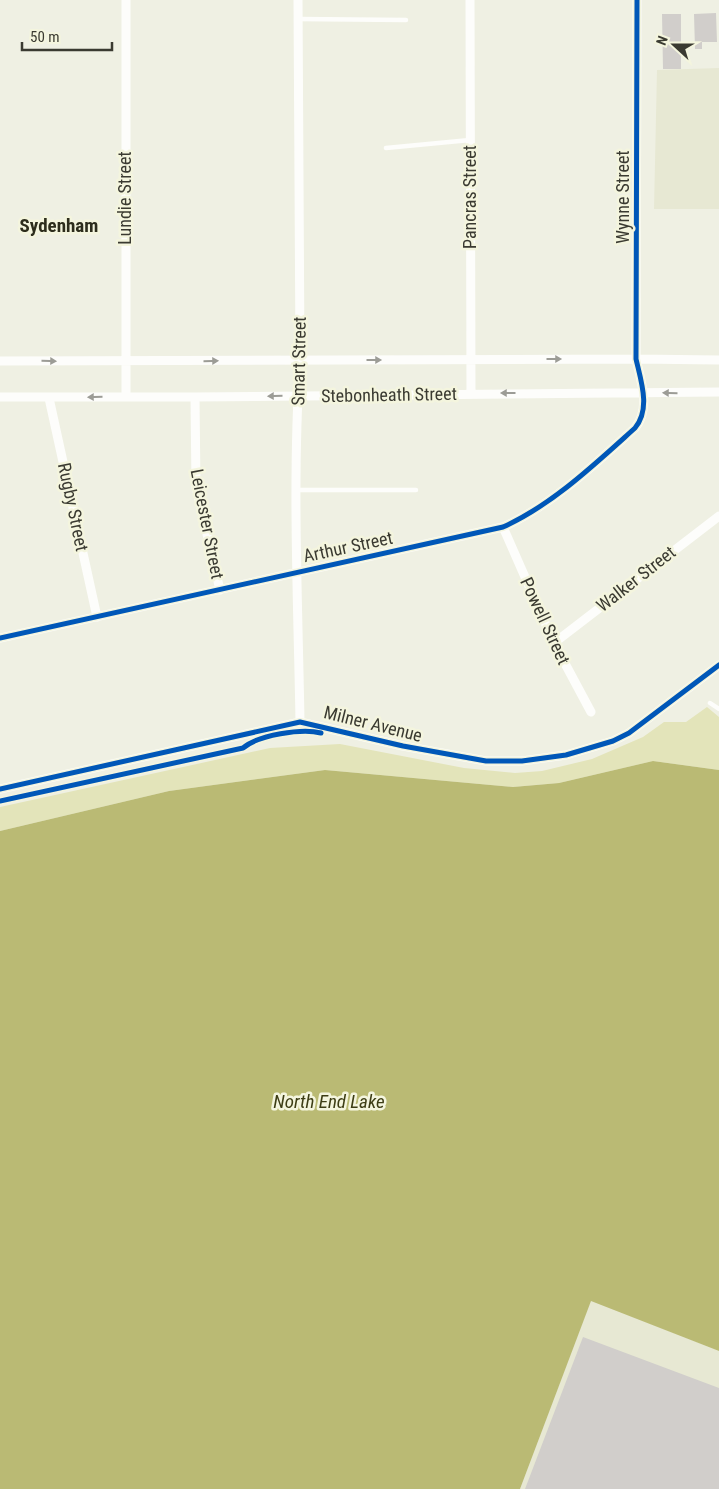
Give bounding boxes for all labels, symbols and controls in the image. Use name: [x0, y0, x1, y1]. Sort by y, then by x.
scale bar: [22, 20, 112, 52]
north arrow: [649, 20, 699, 70]
text: 50 m: [30, 28, 60, 46]
text: N: [653, 33, 671, 47]
street label: Pancras Street: [459, 145, 480, 249]
street label: Wynne Street: [612, 150, 633, 244]
street label: Lundie Street: [114, 151, 135, 245]
district label: Sydenham: [20, 214, 98, 237]
street label: Smart Street: [287, 316, 310, 406]
one-way arrow: [546, 355, 562, 363]
one-way arrow: [366, 356, 382, 364]
one-way arrow: [41, 357, 57, 365]
one-way arrow: [203, 357, 219, 365]
street label: Stebonheath Street: [321, 383, 457, 406]
one-way arrow: [500, 389, 516, 397]
one-way arrow: [662, 389, 678, 397]
one-way arrow: [267, 392, 283, 400]
one-way arrow: [87, 393, 103, 401]
street label: Rugby Street: [54, 461, 93, 553]
street label: Leicester Street: [187, 467, 228, 581]
street label: Arthur Street: [301, 527, 395, 566]
street label: Walker Street: [592, 541, 679, 616]
street label: Powell Street: [516, 574, 575, 668]
street label: Milner Avenue: [322, 701, 424, 746]
water label: North End Lake: [273, 1090, 385, 1113]

